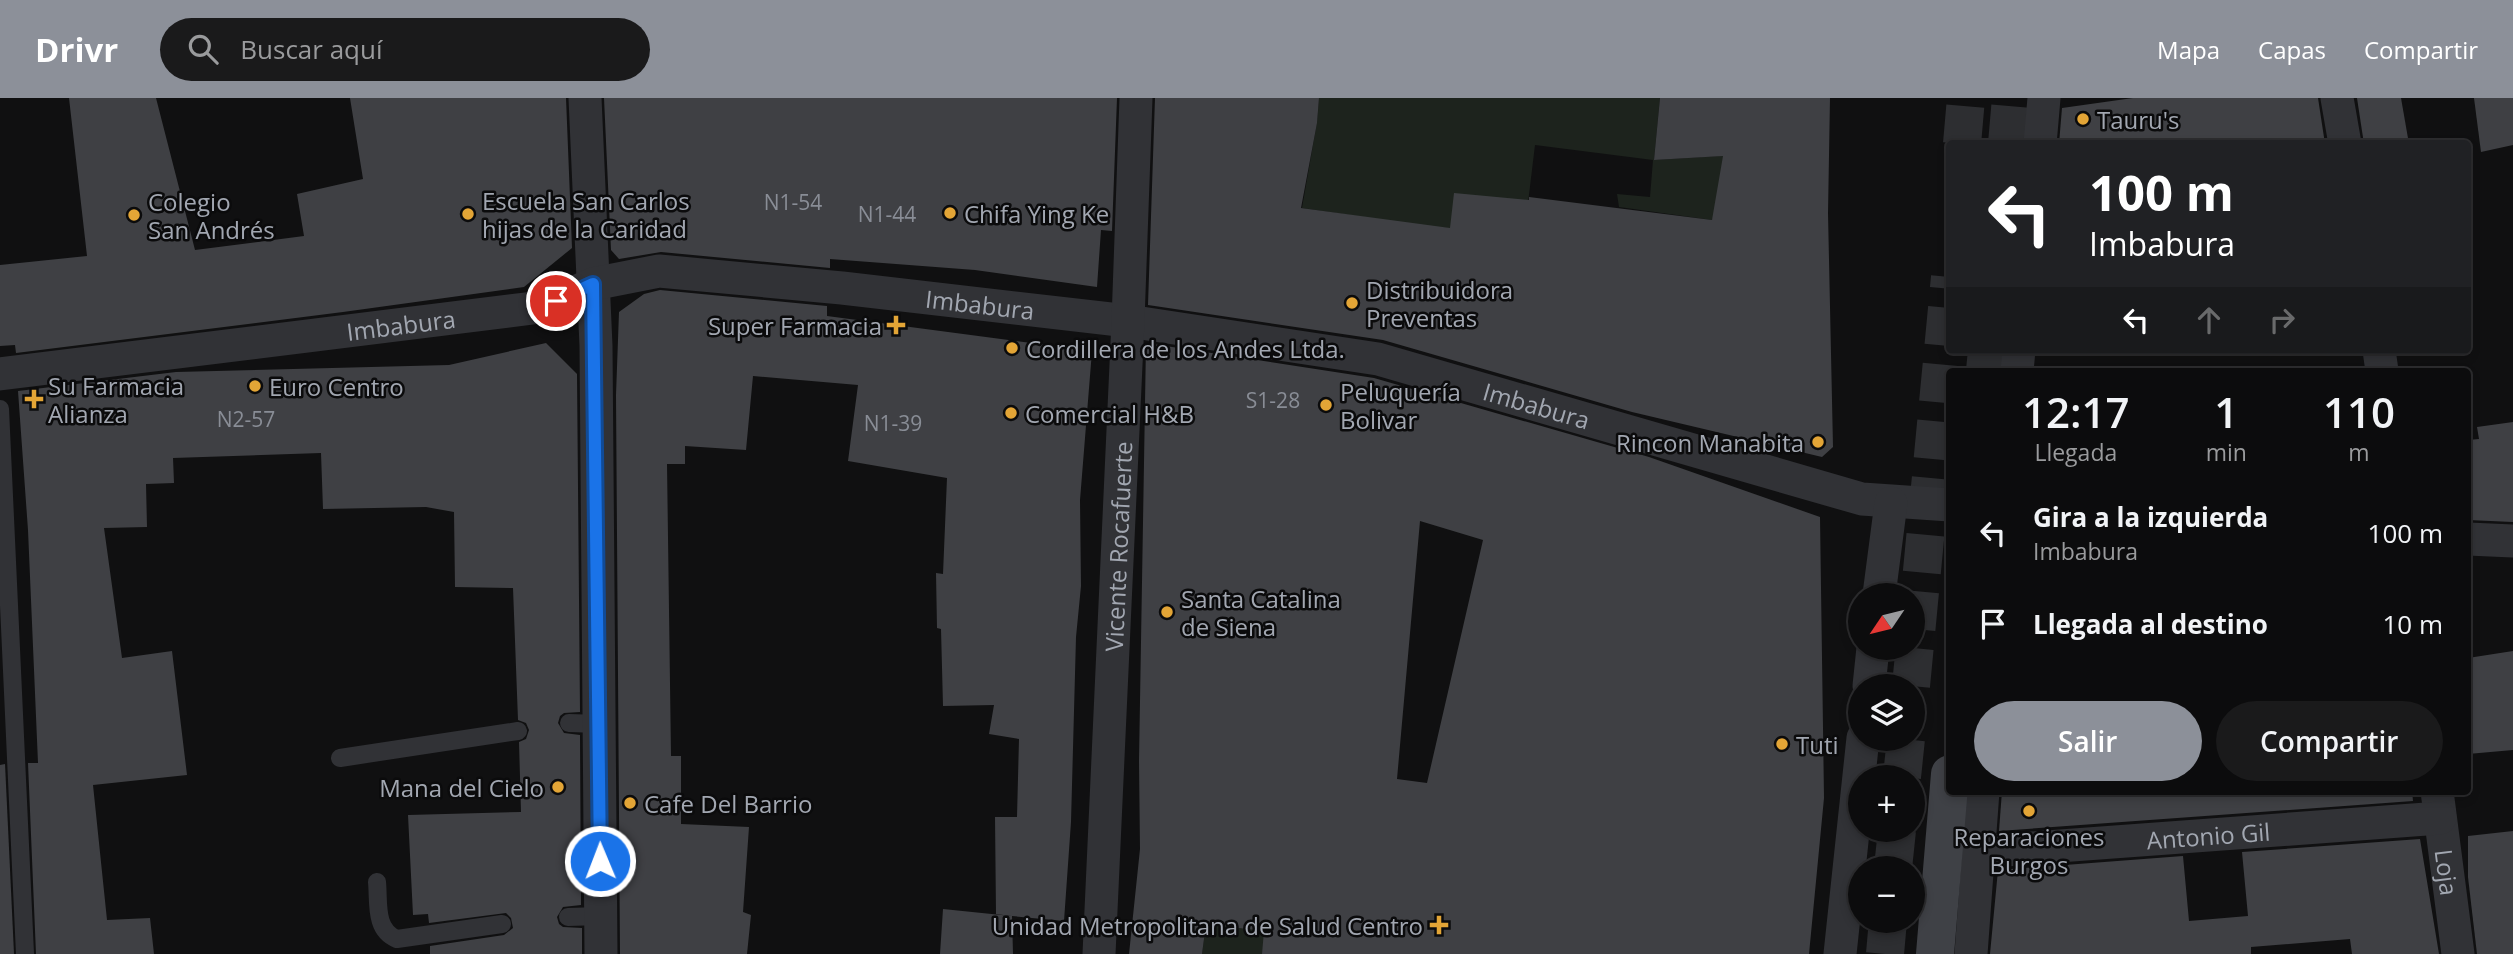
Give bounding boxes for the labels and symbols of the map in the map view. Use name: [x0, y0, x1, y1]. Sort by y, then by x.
place label: Tauru's: [2097, 103, 2180, 136]
marker: Tauru's: [2075, 111, 2091, 127]
place label: Escuela San Carlos hijas de la Caridad: [482, 184, 690, 245]
place label: Colegio San Andrés: [148, 185, 275, 246]
house number: N1-54: [764, 188, 822, 216]
place label: Chifa Ying Ke: [964, 197, 1109, 230]
house number: N1-44: [858, 200, 916, 228]
marker: Chifa Ying Ke: [942, 205, 958, 221]
marker: Escuela San Carlos hijas de la Caridad: [460, 206, 476, 222]
marker: Colegio San Andrés: [126, 207, 142, 223]
pin: [526, 271, 586, 331]
place label: Distribuidora Preventas: [1366, 273, 1513, 334]
street label: Imbabura: [924, 281, 1036, 327]
marker: Distribuidora Preventas: [1344, 295, 1360, 311]
street label: Imbabura: [345, 301, 457, 347]
place label: Super Farmacia: [708, 309, 882, 342]
marker: Super Farmacia: [888, 317, 904, 333]
place label: Cordillera de los Andes Ltda.: [1026, 332, 1345, 365]
marker: Cordillera de los Andes Ltda.: [1004, 340, 1020, 356]
place label: Su Farmacia Alianza: [48, 369, 184, 430]
place label: Euro Centro: [269, 370, 404, 403]
street label: Imbabura: [1479, 374, 1594, 436]
place label: Peluquería Bolivar: [1340, 375, 1461, 436]
marker: Euro Centro: [247, 378, 263, 394]
house number: S1-28: [1246, 386, 1300, 414]
marker: Su Farmacia Alianza: [26, 391, 42, 407]
place label: Comercial H&B: [1025, 397, 1194, 430]
marker: Peluquería Bolivar: [1318, 397, 1334, 413]
house number: N2-57: [217, 405, 275, 433]
marker: Comercial H&B: [1003, 405, 1019, 421]
house number: N1-39: [864, 409, 922, 437]
place label: Rincon Manabita: [1616, 426, 1804, 459]
marker: Rincon Manabita: [1810, 434, 1826, 450]
street label: Vicente Rocafuerte: [1096, 440, 1139, 652]
place label: Santa Catalina de Siena: [1181, 582, 1341, 643]
north arrow: [1848, 583, 1925, 660]
marker: Santa Catalina de Siena: [1159, 604, 1175, 620]
place label: Tuti: [1796, 728, 1839, 761]
marker: Tuti: [1774, 736, 1790, 752]
place label: Mana del Cielo: [379, 771, 544, 804]
marker: Mana del Cielo: [550, 779, 566, 795]
place label: Cafe Del Barrio: [644, 787, 812, 820]
marker: Cafe Del Barrio: [622, 795, 638, 811]
marker: Reparaciones Burgos: [2021, 803, 2037, 819]
street label: Antonio Gil: [2145, 814, 2271, 856]
place label: Reparaciones Burgos: [1953, 820, 2105, 881]
position arrow: [563, 824, 637, 898]
street label: Loja: [2428, 847, 2467, 897]
place label: Unidad Metropolitana de Salud Centro: [992, 909, 1423, 942]
marker: Unidad Metropolitana de Salud Centro: [1429, 915, 1449, 935]

